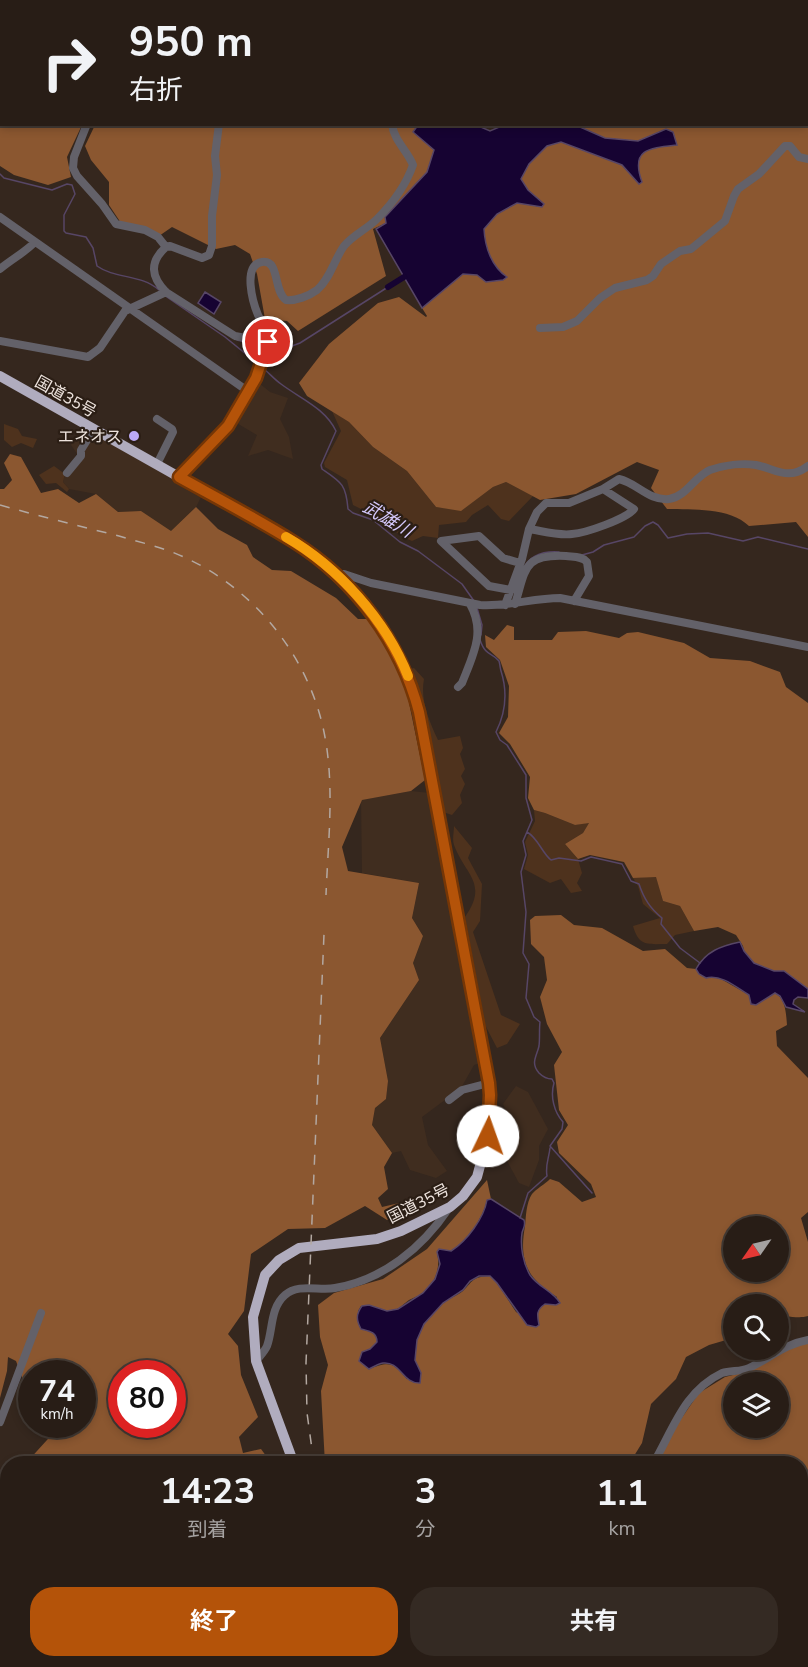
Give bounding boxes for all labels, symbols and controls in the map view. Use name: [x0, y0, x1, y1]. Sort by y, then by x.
text: 950 m: [129, 14, 253, 71]
icon: right: [30, 24, 108, 102]
text: 右折: [129, 72, 183, 109]
pin: [242, 316, 293, 367]
icon: arrive: [251, 325, 284, 358]
street label: 国道35号: [31, 371, 100, 423]
place label: エネオス: [58, 426, 122, 448]
marker: エネオス: [127, 429, 141, 443]
water label: 武雄川: [359, 495, 419, 544]
position arrow: [456, 1104, 520, 1168]
street label: 国道35号: [384, 1179, 453, 1229]
north arrow: [723, 1216, 789, 1282]
map controls: [723, 1216, 789, 1438]
button: search: [723, 1294, 789, 1360]
speed limit sign: 80: [108, 1360, 186, 1438]
text: 74: [39, 1371, 75, 1412]
button: layers: [723, 1372, 789, 1438]
text: km/h: [40, 1404, 74, 1424]
text: 14:23: [160, 1467, 255, 1516]
text: 3: [415, 1467, 436, 1516]
text: 1.1: [596, 1469, 648, 1518]
text: km: [609, 1515, 636, 1542]
text: 到着: [187, 1516, 227, 1543]
text: 分: [416, 1516, 436, 1543]
button: 終了: [30, 1587, 398, 1656]
button: 共有: [410, 1587, 778, 1656]

